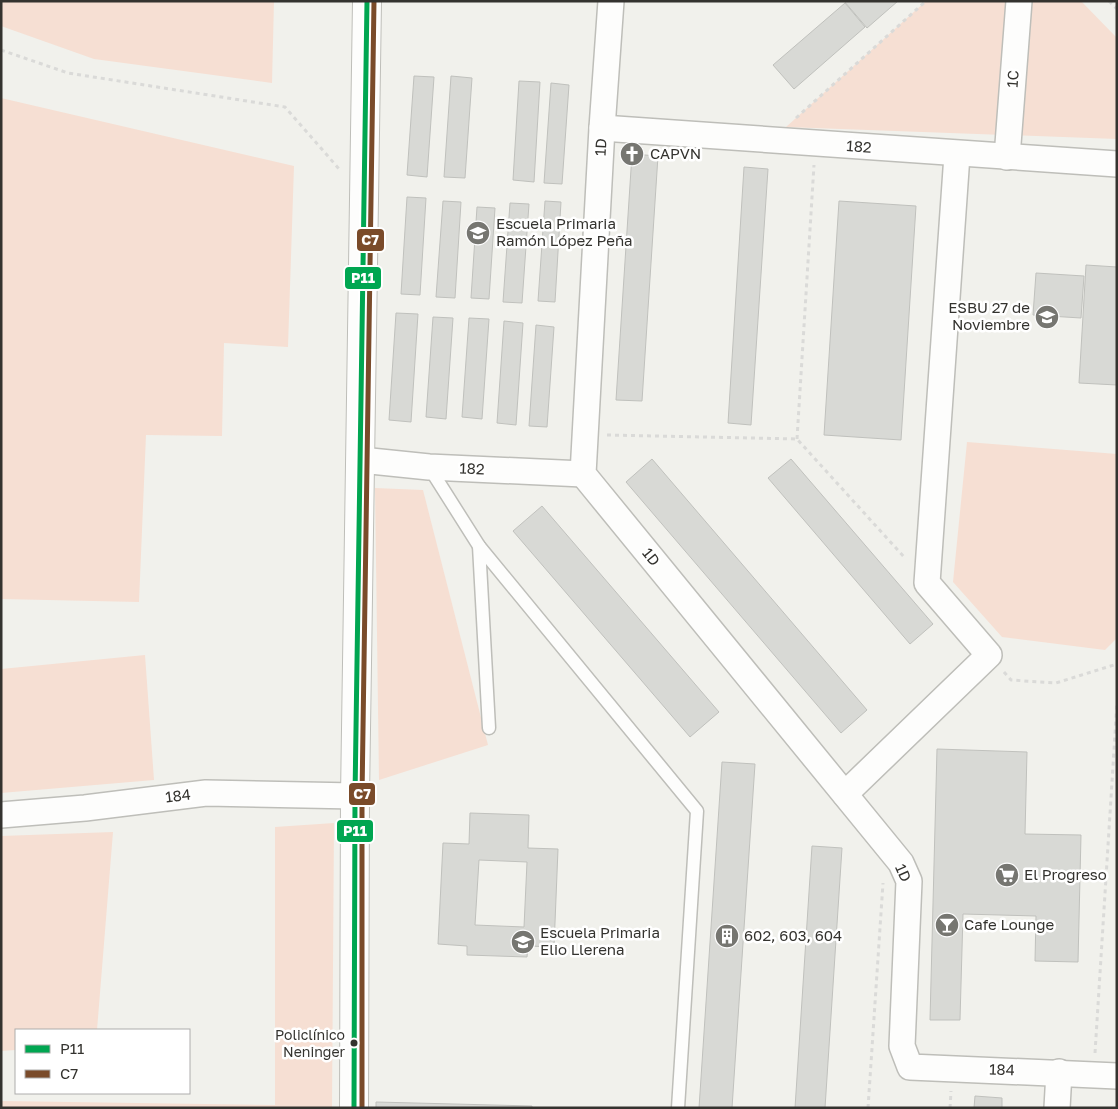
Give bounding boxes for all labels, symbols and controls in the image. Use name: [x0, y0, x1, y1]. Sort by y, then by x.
street label: 1C: [1002, 70, 1022, 88]
street label: 182: [846, 136, 872, 156]
street label: 1D: [591, 138, 609, 156]
church icon: CAPVN: [619, 141, 645, 167]
place label: CAPVN: [650, 144, 701, 162]
place label: Escuela Primaria Ramón López Peña: [496, 214, 633, 249]
school or university icon: Escuela Primaria Ramón López Peña: [465, 220, 491, 246]
line badge: C7: [356, 228, 385, 252]
text: C7: [361, 231, 379, 248]
line badge: P11: [344, 266, 382, 290]
text: P11: [351, 269, 375, 286]
place label: ESBU 27 de Noviembre: [948, 298, 1030, 333]
school or university icon: ESBU 27 de Noviembre: [1034, 304, 1060, 330]
street label: 182: [459, 459, 485, 477]
street label: 1D: [639, 544, 664, 569]
line badge: C7: [348, 782, 376, 806]
street label: 184: [164, 785, 192, 805]
text: C7: [353, 785, 371, 802]
line badge: P11: [336, 819, 374, 843]
text: P11: [343, 822, 367, 839]
street label: 1D: [892, 861, 916, 884]
supermarket icon: El Progreso: [994, 862, 1020, 888]
place label: El Progreso: [1024, 865, 1107, 883]
bar icon: Cafe Lounge: [934, 912, 960, 938]
place label: Cafe Lounge: [964, 915, 1054, 933]
place label: Escuela Primaria Elio Llerena: [540, 923, 660, 958]
building icon: 602, 603, 604: [714, 923, 740, 949]
place label: 602, 603, 604: [744, 926, 842, 944]
school or university icon: Escuela Primaria Elio Llerena: [510, 929, 536, 955]
place label: Policlínico Neninger: [275, 1026, 346, 1060]
legend: [15, 1029, 190, 1094]
marker: Policlínico Neninger: [349, 1038, 359, 1048]
text: P11: [60, 1039, 84, 1057]
street label: 184: [989, 1060, 1015, 1078]
text: C7: [60, 1064, 78, 1082]

